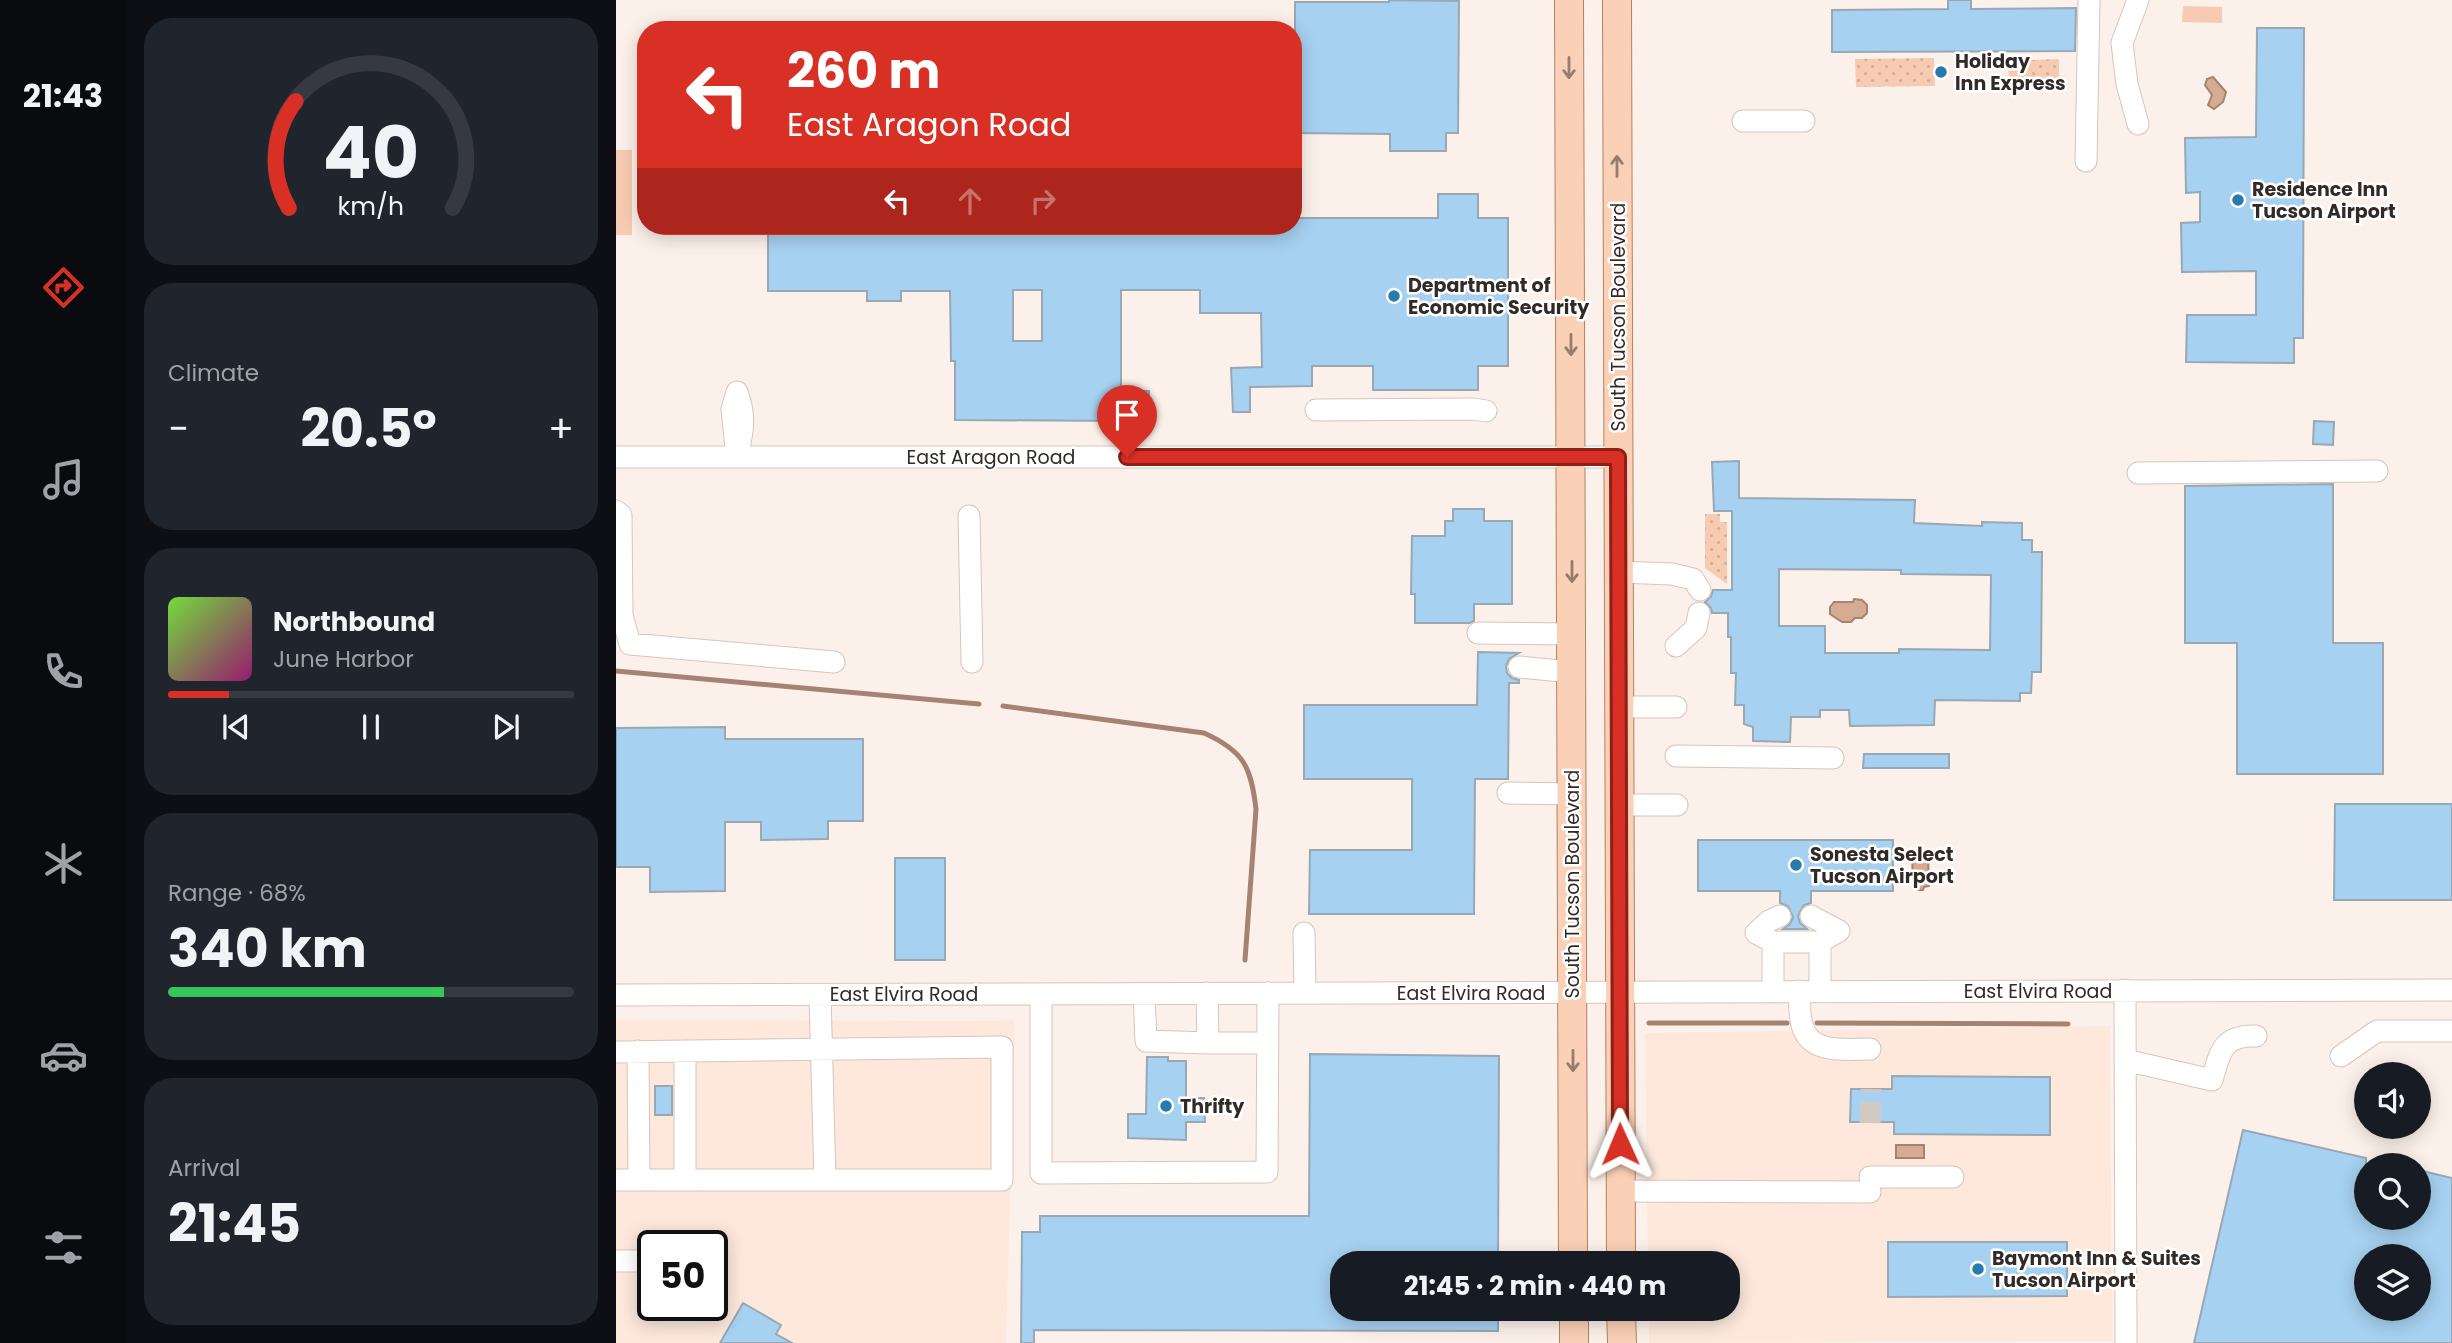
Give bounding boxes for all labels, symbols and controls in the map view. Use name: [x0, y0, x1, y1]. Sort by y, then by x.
text: 260 m: [787, 37, 940, 105]
place label: Holiday Inn Express: [1955, 48, 2066, 97]
icon: left: [672, 49, 763, 140]
one-way arrow: [1563, 56, 1576, 79]
marker: Holiday Inn Express: [1933, 64, 1949, 80]
text: 21:43: [23, 73, 103, 118]
text: 40: [323, 102, 419, 203]
text: East Aragon Road: [787, 102, 1071, 147]
one-way arrow: [1610, 155, 1624, 178]
place label: Residence Inn Tucson Airport: [2252, 176, 2396, 225]
icon: left: [878, 182, 916, 220]
icon: ahead: [951, 182, 989, 220]
icon: right: [1024, 182, 1062, 220]
text: km/h: [338, 188, 404, 223]
marker: Residence Inn Tucson Airport: [2230, 192, 2246, 208]
street label: South Tucson Boulevard: [1605, 203, 1632, 431]
icon: directions: [39, 263, 88, 312]
place label: Department of Economic Security: [1408, 272, 1590, 321]
marker: Department of Economic Security: [1386, 288, 1402, 304]
one-way arrow: [1564, 333, 1578, 356]
text: Climate: [168, 357, 259, 389]
pin: [1097, 385, 1157, 457]
text: 20.5°: [300, 392, 437, 465]
icon: arrive: [1108, 396, 1146, 434]
text: −: [168, 402, 189, 455]
text: +: [548, 402, 574, 455]
street label: East Aragon Road: [907, 444, 1075, 471]
icon: music: [39, 455, 88, 504]
one-way arrow: [1565, 560, 1579, 583]
text: Northbound: [273, 604, 435, 640]
text: June Harbor: [273, 643, 414, 675]
icon: phone: [39, 647, 88, 696]
icon: previous: [217, 708, 255, 746]
icon: pause: [352, 708, 390, 746]
icon: next: [487, 708, 525, 746]
street label: South Tucson Boulevard: [1559, 770, 1586, 998]
icon: climate: [39, 839, 88, 888]
place label: Sonesta Select Tucson Airport: [1810, 841, 1954, 890]
marker: Sonesta Select Tucson Airport: [1788, 857, 1804, 873]
text: Range · 68%: [168, 877, 306, 909]
text: 340 km: [168, 912, 367, 985]
street label: East Elvira Road: [1964, 978, 2112, 1005]
street label: East Elvira Road: [1397, 980, 1545, 1007]
street label: East Elvira Road: [830, 981, 978, 1008]
icon: car: [39, 1031, 88, 1080]
one-way arrow: [1566, 1049, 1580, 1072]
map controls: [2354, 1062, 2431, 1321]
button: sound: [2354, 1062, 2431, 1139]
place label: Thrifty: [1180, 1093, 1245, 1120]
marker: Thrifty: [1158, 1098, 1174, 1114]
position arrow: [1583, 1107, 1657, 1181]
text: Arrival: [168, 1152, 240, 1184]
button: search: [2354, 1153, 2431, 1230]
text: 21:45: [168, 1187, 301, 1260]
icon: filters: [39, 1223, 88, 1272]
speed limit sign: 50: [637, 1230, 728, 1321]
button: layers: [2354, 1244, 2431, 1321]
place label: Baymont Inn & Suites Tucson Airport: [1992, 1245, 2201, 1294]
marker: Baymont Inn & Suites Tucson Airport: [1970, 1261, 1986, 1277]
text: 21:45 · 2 min · 440 m: [1404, 1268, 1666, 1304]

